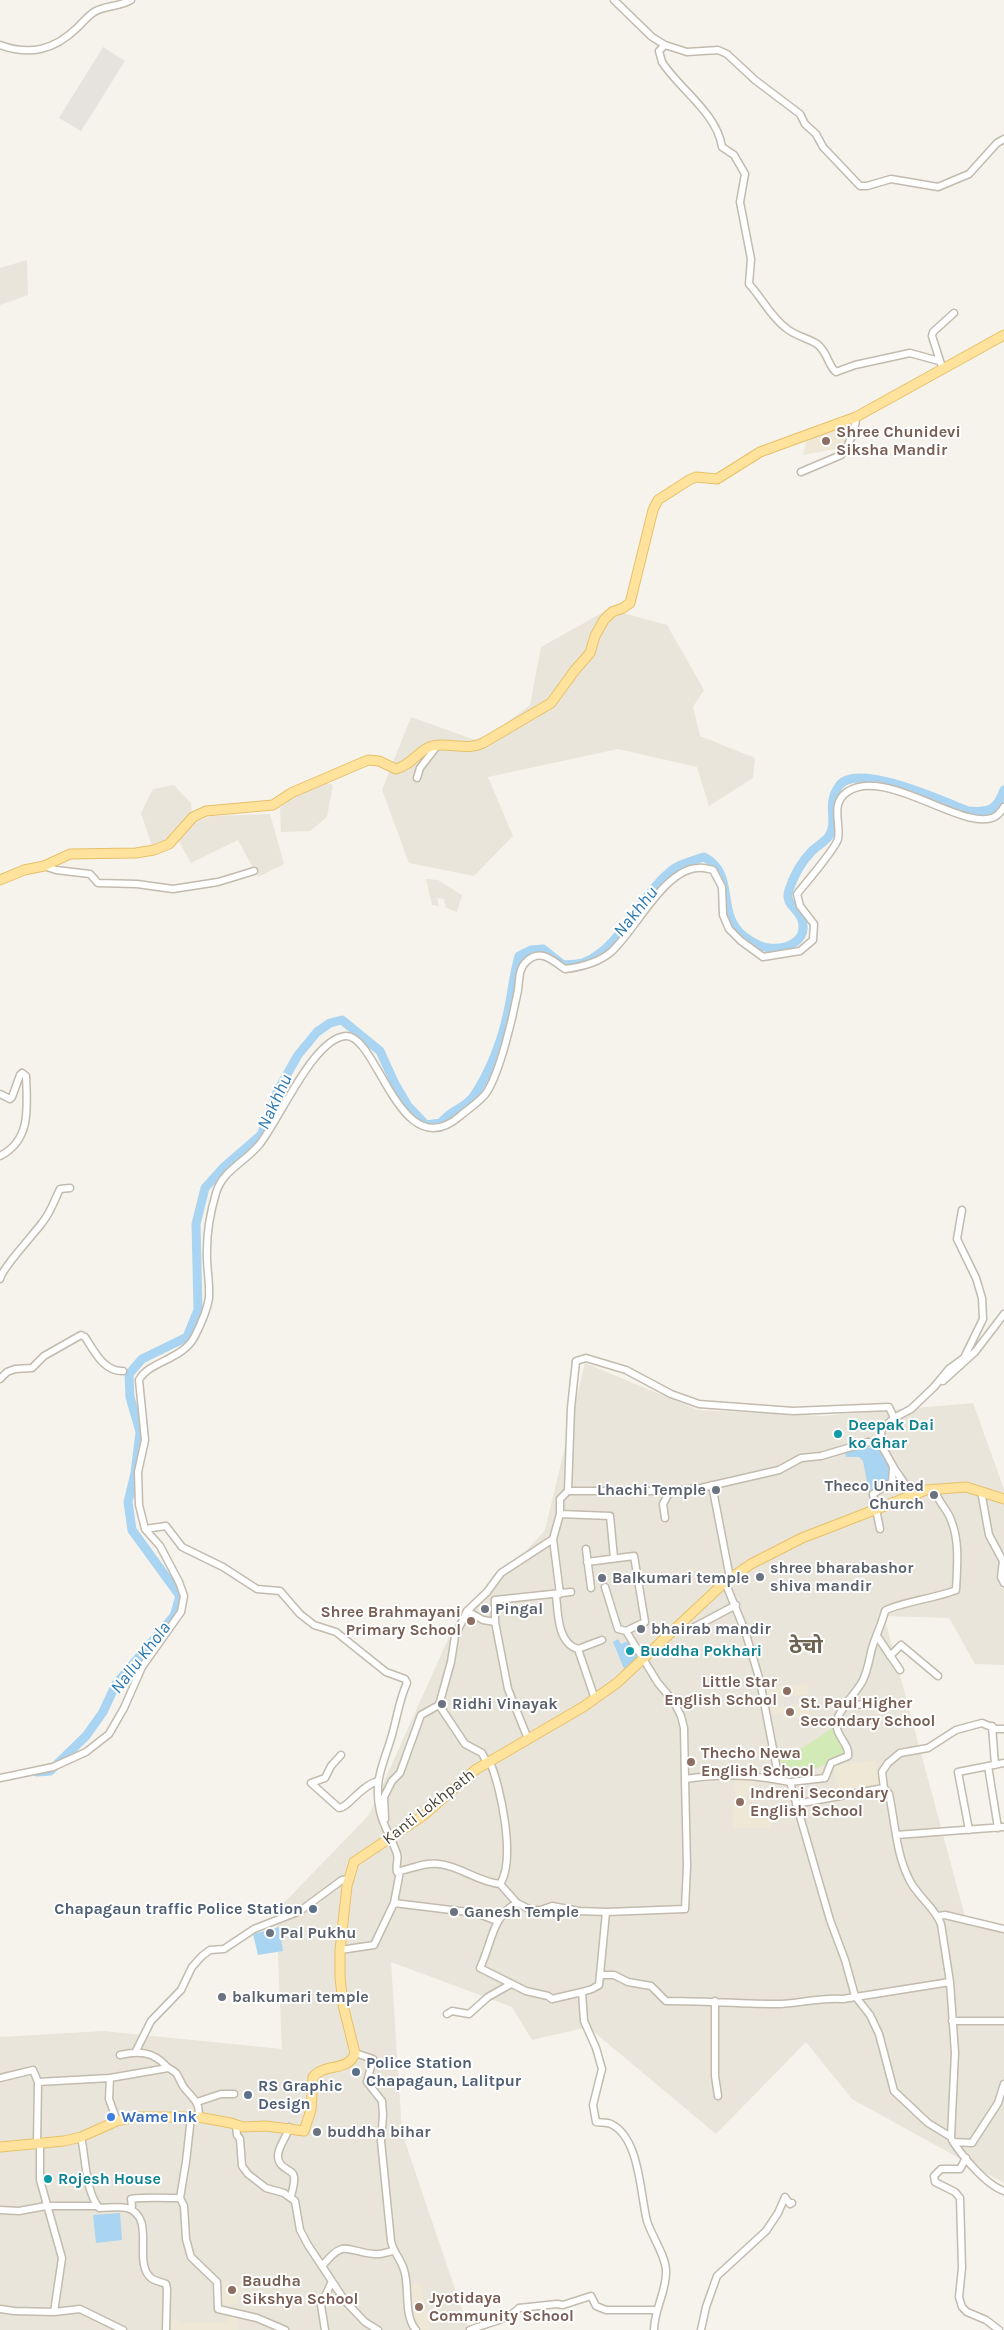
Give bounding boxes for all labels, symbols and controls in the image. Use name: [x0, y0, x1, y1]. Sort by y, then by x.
place label: Shree Chunidevi Siksha Mandir: [836, 422, 961, 460]
marker: Shree Chunidevi Siksha Mandir: [820, 435, 832, 447]
water label: Nakhhu: [609, 882, 663, 942]
water label: Nakhhu: [253, 1071, 297, 1133]
place label: Deepak Dai ko Ghar: [848, 1415, 934, 1453]
marker: Deepak Dai ko Ghar: [832, 1428, 844, 1440]
place label: Theco United Church: [825, 1476, 924, 1514]
place label: Lhachi Temple: [597, 1480, 706, 1500]
marker: Lhachi Temple: [710, 1484, 722, 1496]
marker: Theco United Church: [928, 1489, 940, 1501]
place label: shree bharabashor shiva mandir: [770, 1558, 913, 1596]
place label: Balkumari temple: [612, 1568, 749, 1588]
marker: shree bharabashor shiva mandir: [754, 1571, 766, 1583]
marker: Balkumari temple: [596, 1572, 608, 1584]
place label: Pingal: [495, 1599, 543, 1619]
place label: Shree Brahmayani Primary School: [320, 1602, 461, 1640]
marker: Pingal: [479, 1603, 491, 1615]
marker: Shree Brahmayani Primary School: [465, 1615, 477, 1627]
water label: Nallu Khola: [106, 1618, 176, 1698]
place label: bhairab mandir: [651, 1619, 771, 1639]
marker: bhairab mandir: [635, 1623, 647, 1635]
district label: ठेचो: [789, 1634, 823, 1660]
place label: Buddha Pokhari: [640, 1641, 762, 1661]
marker: Buddha Pokhari: [624, 1645, 636, 1657]
place label: Little Star English School: [664, 1672, 777, 1710]
marker: Little Star English School: [781, 1685, 793, 1697]
place label: St. Paul Higher Secondary School: [800, 1693, 935, 1731]
place label: Ridhi Vinayak: [452, 1694, 558, 1714]
marker: Ridhi Vinayak: [436, 1698, 448, 1710]
marker: St. Paul Higher Secondary School: [784, 1706, 796, 1718]
place label: Thecho Newa English School: [701, 1743, 814, 1781]
marker: Thecho Newa English School: [685, 1756, 697, 1768]
street label: Kanti Lokhpath: [379, 1765, 479, 1849]
place label: Indreni Secondary English School: [750, 1783, 888, 1821]
marker: Indreni Secondary English School: [734, 1796, 746, 1808]
place label: Chapagaun traffic Police Station: [54, 1899, 303, 1919]
place label: Ganesh Temple: [464, 1902, 579, 1922]
marker: Chapagaun traffic Police Station: [307, 1903, 319, 1915]
marker: Ganesh Temple: [448, 1906, 460, 1918]
place label: Pal Pukhu: [280, 1923, 356, 1943]
marker: Pal Pukhu: [264, 1927, 276, 1939]
place label: balkumari temple: [232, 1987, 369, 2007]
marker: balkumari temple: [216, 1991, 228, 2003]
place label: Police Station Chapagaun, Lalitpur: [366, 2053, 521, 2091]
marker: Police Station Chapagaun, Lalitpur: [350, 2066, 362, 2078]
place label: RS Graphic Design: [258, 2076, 342, 2114]
marker: RS Graphic Design: [242, 2089, 254, 2101]
place label: Wame Ink: [121, 2107, 197, 2127]
marker: Wame Ink: [105, 2111, 117, 2123]
place label: buddha bihar: [327, 2122, 431, 2142]
marker: buddha bihar: [311, 2126, 323, 2138]
place label: Rojesh House: [58, 2169, 161, 2189]
marker: Rojesh House: [42, 2173, 54, 2185]
place label: Baudha Sikshya School: [242, 2271, 358, 2309]
marker: Baudha Sikshya School: [226, 2284, 238, 2296]
place label: Jyotidaya Community School: [429, 2288, 574, 2326]
marker: Jyotidaya Community School: [413, 2301, 425, 2313]

